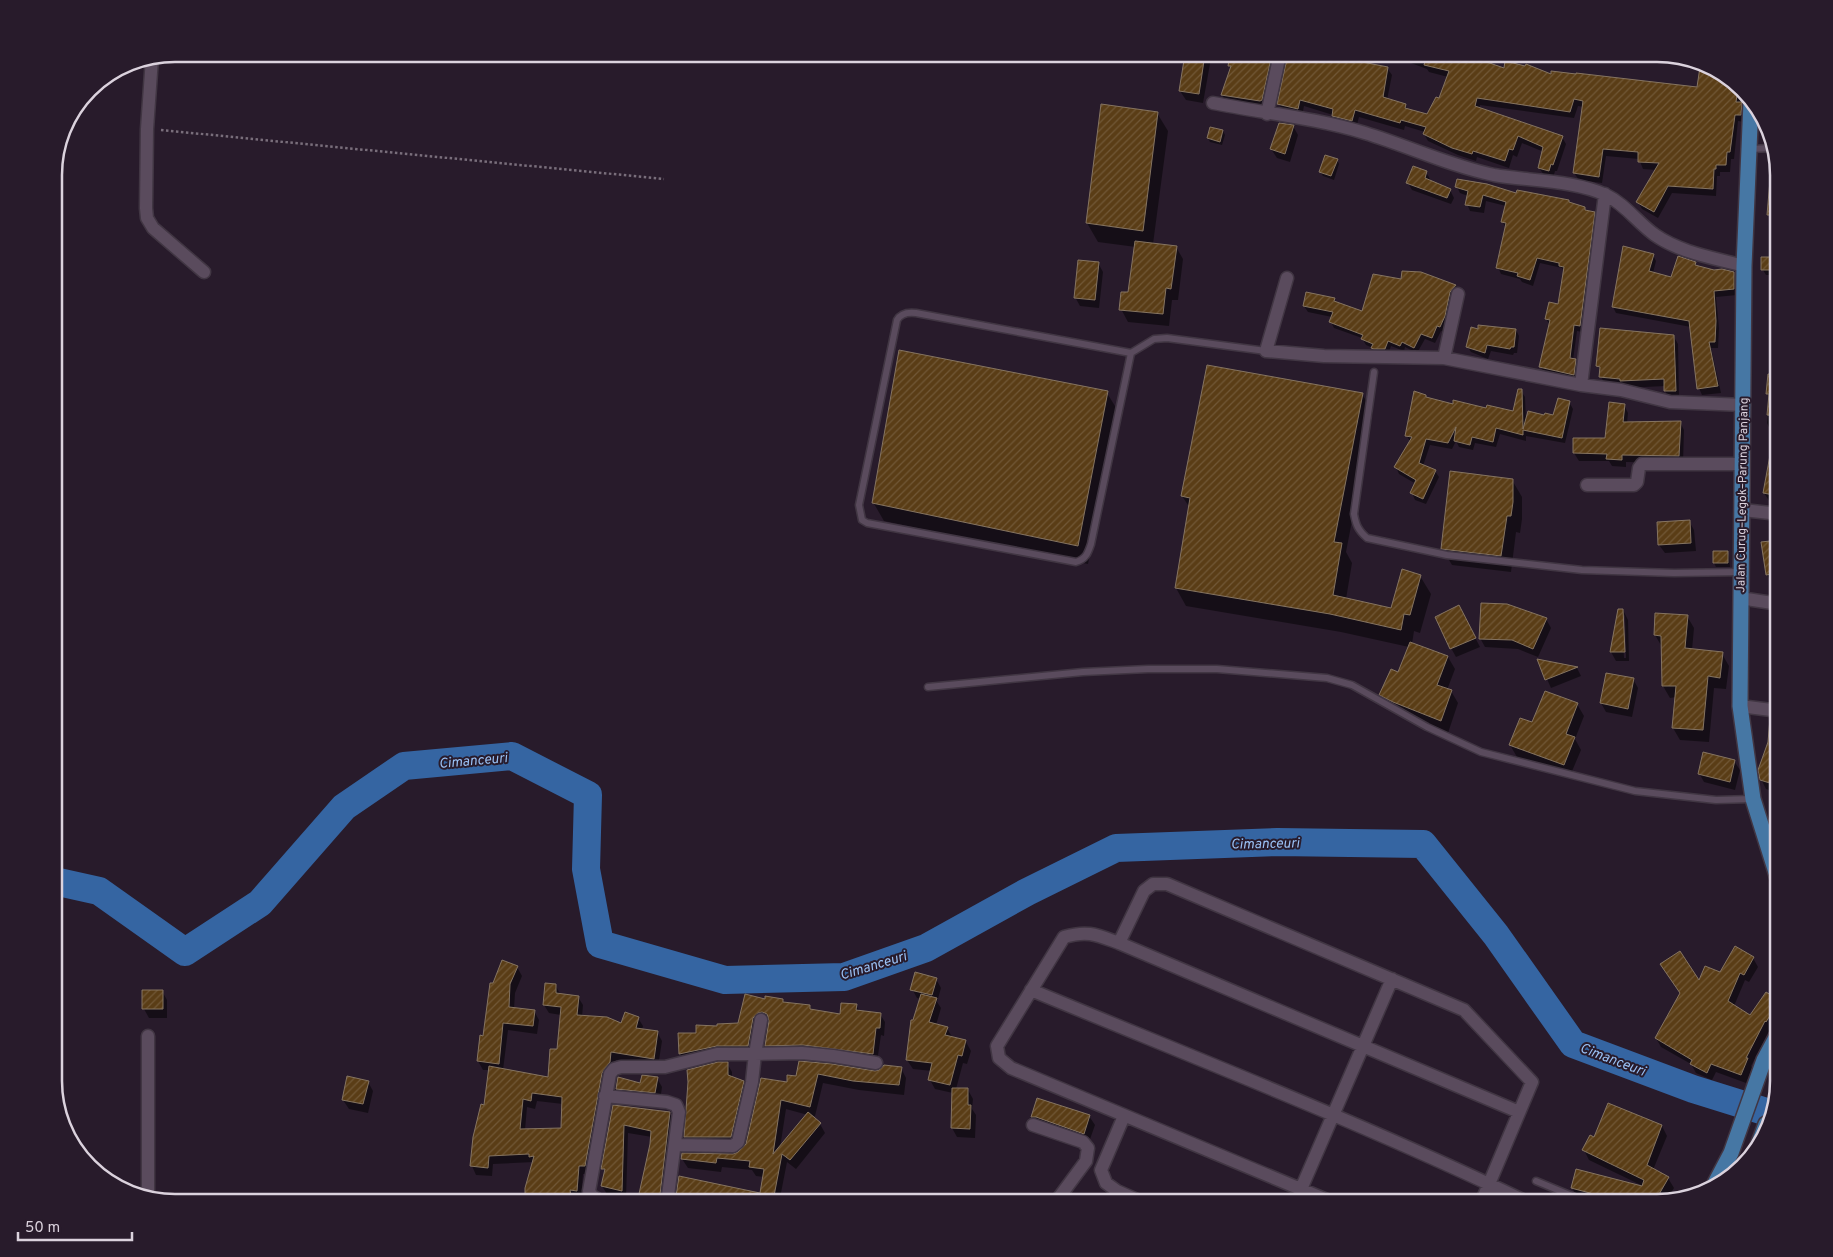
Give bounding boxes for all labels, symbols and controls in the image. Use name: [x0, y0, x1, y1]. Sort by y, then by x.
street label: Jalan Curug–Legok–Parung Panjang: [1733, 397, 1753, 593]
water label: Cimanceuri: [438, 750, 510, 773]
water label: Cimanceuri: [1230, 835, 1301, 854]
water label: Cimanceuri: [838, 948, 910, 985]
water label: Cimanceuri: [1577, 1040, 1649, 1081]
scale bar: [18, 1210, 131, 1242]
text: 50 m: [25, 1219, 60, 1238]

